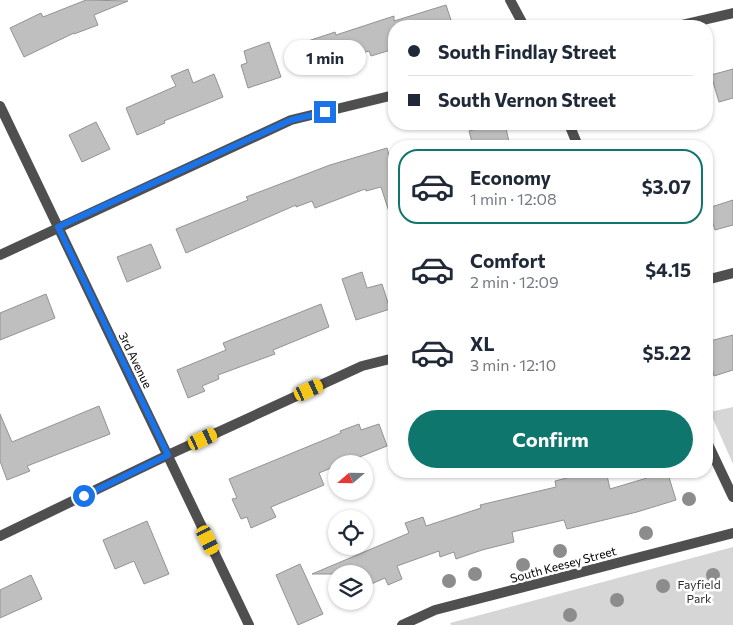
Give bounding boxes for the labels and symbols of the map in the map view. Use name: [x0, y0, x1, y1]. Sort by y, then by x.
callout: 1 min: [284, 39, 366, 74]
route end: [314, 101, 336, 123]
street label: 3rd Avenue: [116, 330, 156, 390]
car: [292, 377, 325, 403]
car: [186, 426, 219, 452]
north arrow: [328, 455, 372, 500]
route start: [73, 485, 95, 507]
car: [194, 523, 221, 557]
street label: South Keesey Street: [508, 543, 618, 585]
park label: Fayfield Park: [677, 577, 721, 605]

